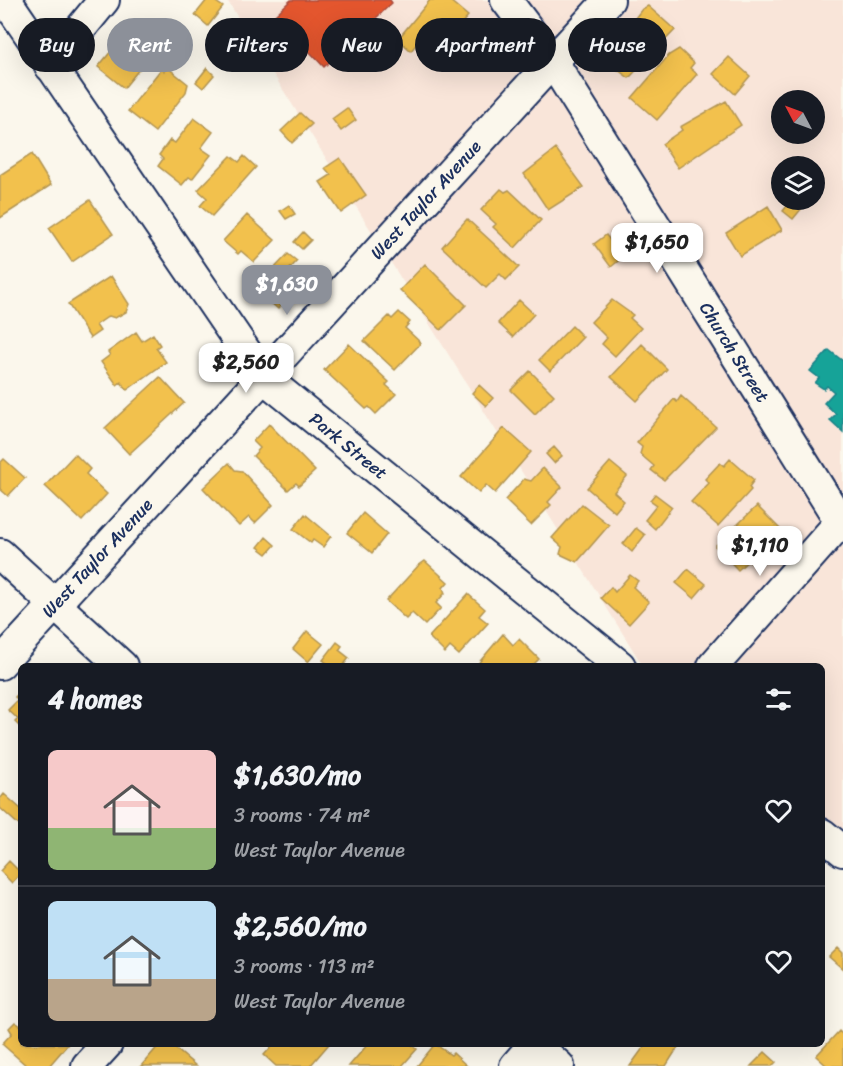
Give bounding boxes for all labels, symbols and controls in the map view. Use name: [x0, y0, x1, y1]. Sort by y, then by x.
chip: Buy: [18, 18, 95, 72]
chip: Rent: [107, 18, 193, 72]
chip: Filters: [205, 18, 309, 72]
chip: New: [321, 18, 403, 72]
chip: Apartment: [415, 18, 556, 72]
chip: House: [568, 18, 667, 72]
north arrow: [771, 90, 825, 144]
map controls: [771, 90, 825, 210]
street label: West Taylor Avenue: [362, 132, 490, 267]
button: layers: [771, 156, 825, 210]
pin: $1,650: [608, 223, 706, 274]
text: $1,650: [625, 225, 689, 260]
pin: $1,630: [238, 265, 336, 316]
text: $1,630: [256, 267, 318, 302]
street label: Church Street: [691, 295, 778, 409]
pin: $2,560: [197, 343, 295, 394]
text: $2,560: [213, 345, 279, 380]
street label: Park Street: [302, 404, 395, 488]
street label: West Taylor Avenue: [34, 490, 161, 625]
pin: $1,110: [711, 526, 809, 577]
text: $1,110: [731, 528, 789, 563]
text: 4 homes: [48, 676, 142, 722]
icon: filters: [762, 683, 795, 716]
text: $1,630/mo: [234, 752, 361, 798]
icon: home: [96, 774, 168, 846]
icon: heart: [762, 794, 795, 827]
text: 3 rooms · 74 m²: [234, 798, 370, 833]
text: West Taylor Avenue: [234, 833, 405, 868]
text: $2,560/mo: [234, 903, 367, 949]
icon: home: [96, 925, 168, 997]
icon: heart: [762, 945, 795, 978]
text: 3 rooms · 113 m²: [234, 949, 375, 984]
text: West Taylor Avenue: [234, 984, 405, 1019]

